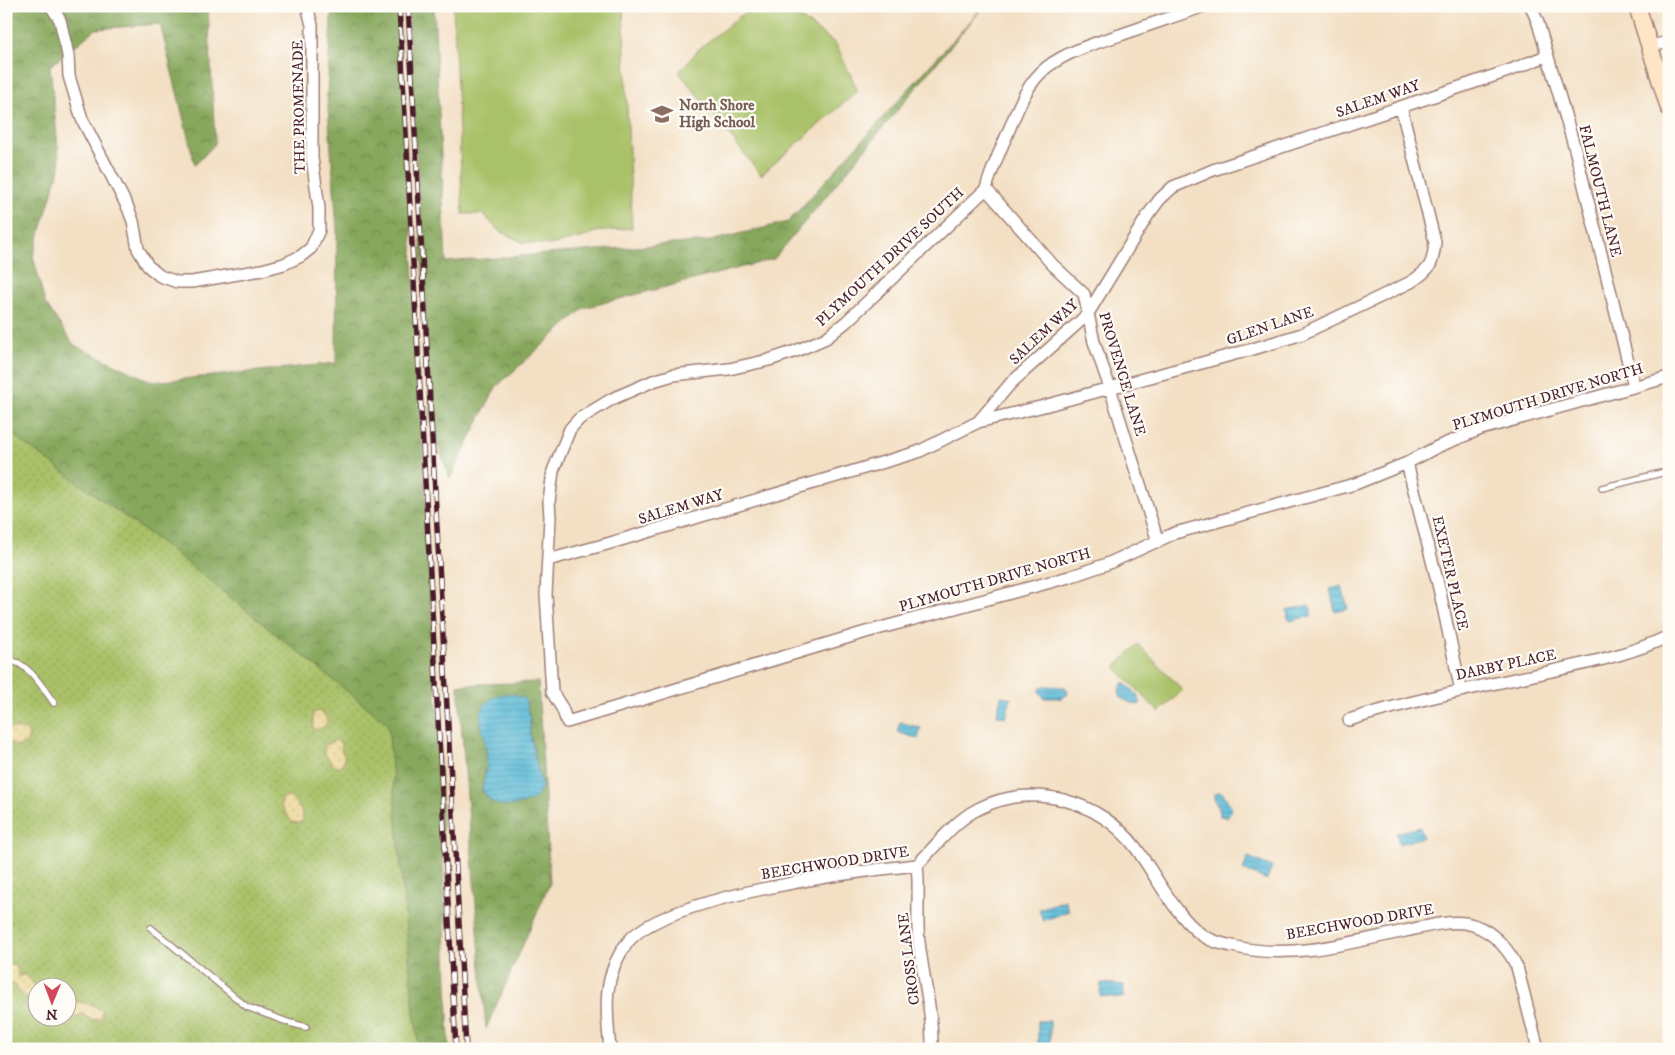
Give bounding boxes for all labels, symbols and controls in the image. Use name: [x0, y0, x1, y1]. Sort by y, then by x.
street label: THE PROMENADE: [288, 39, 310, 174]
street label: SALEM WAY: [1333, 76, 1423, 122]
place label: North Shore High School: [679, 96, 756, 132]
school or university icon: North Shore High School: [649, 101, 675, 127]
street label: FALMOUTH LANE: [1574, 123, 1626, 259]
street label: PLYMOUTH DRIVE SOUTH: [812, 183, 968, 331]
street label: SALEM WAY: [1005, 295, 1083, 369]
street label: GLEN LANE: [1224, 302, 1316, 350]
street label: PROVENCE LANE: [1094, 310, 1150, 439]
street label: PLYMOUTH DRIVE NORTH: [1450, 359, 1646, 435]
street label: SALEM WAY: [636, 485, 726, 529]
street label: EXETER PLACE: [1428, 514, 1473, 633]
street label: PLYMOUTH DRIVE NORTH: [897, 544, 1093, 616]
street label: DARBY PLACE: [1454, 645, 1558, 685]
street label: BEECHWOOD DRIVE: [760, 842, 911, 884]
street label: BEECHWOOD DRIVE: [1285, 900, 1436, 944]
street label: CROSS LANE: [894, 911, 924, 1006]
north arrow: [28, 978, 78, 1028]
text: N: [45, 1005, 58, 1023]

